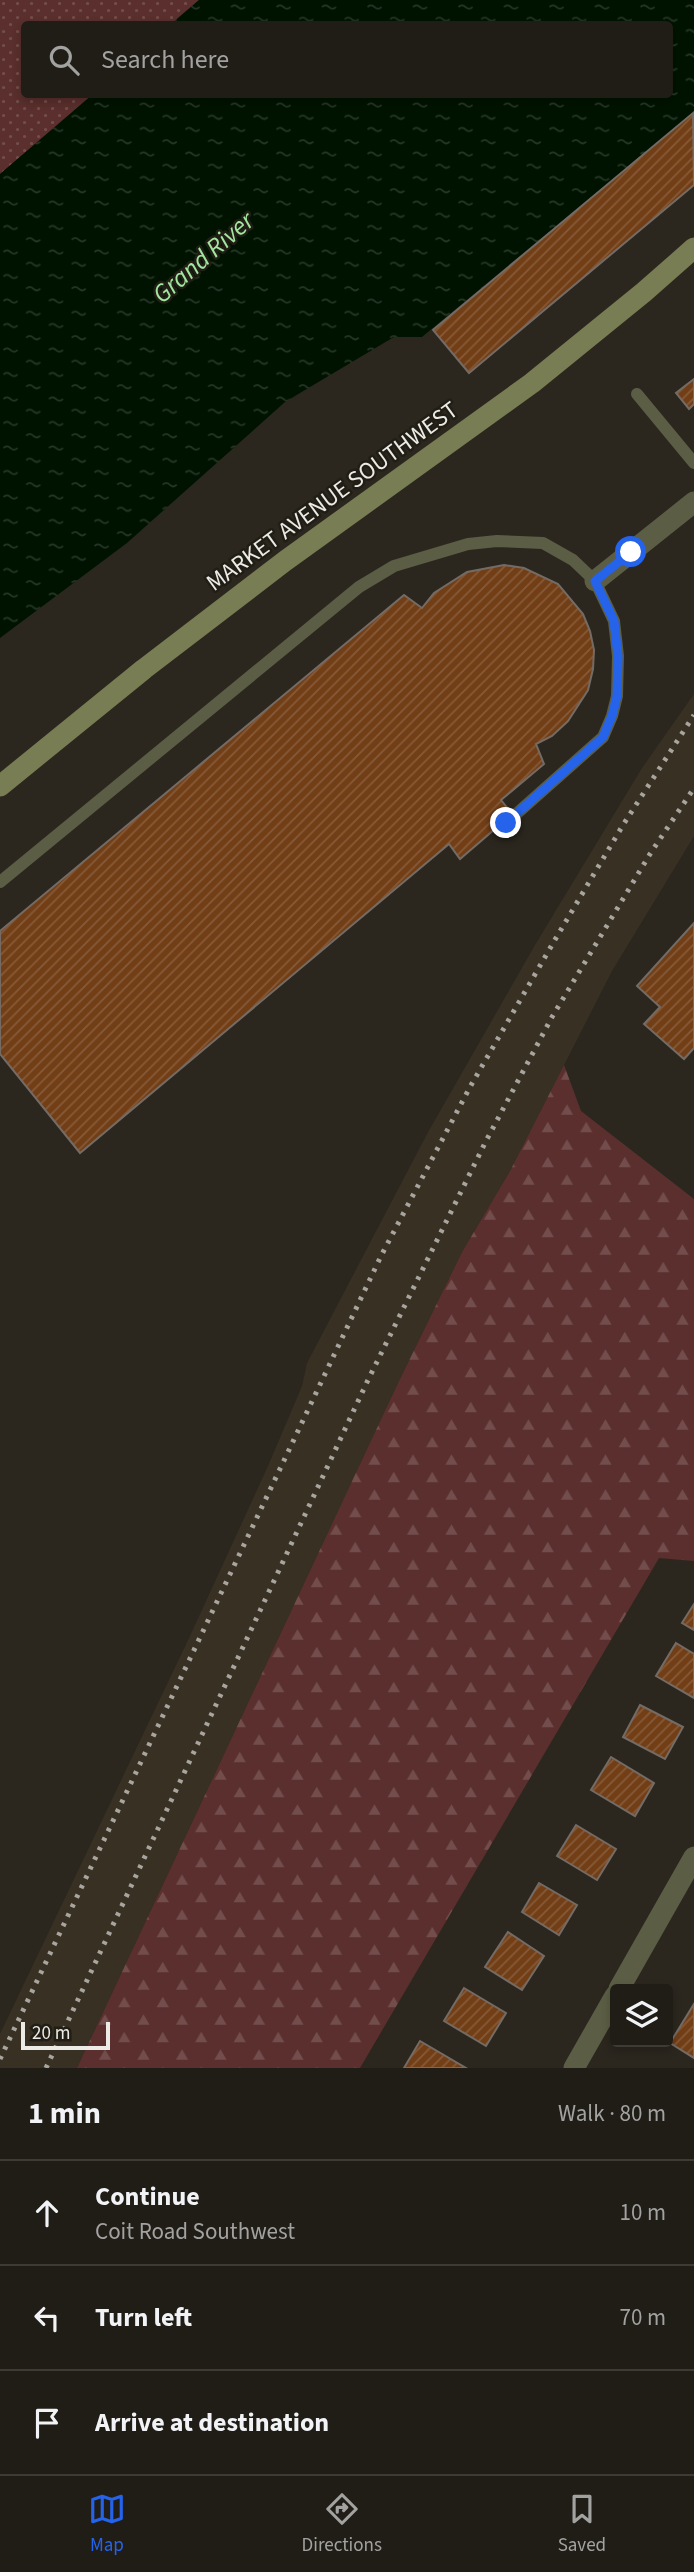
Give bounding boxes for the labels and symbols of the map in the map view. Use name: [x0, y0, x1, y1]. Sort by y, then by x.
water label: Grand River: [144, 202, 263, 312]
street label: MARKET AVENUE SOUTHWEST: [199, 393, 466, 600]
route start: [615, 536, 646, 567]
route end: [490, 807, 521, 838]
scale bar: [21, 2019, 110, 2051]

